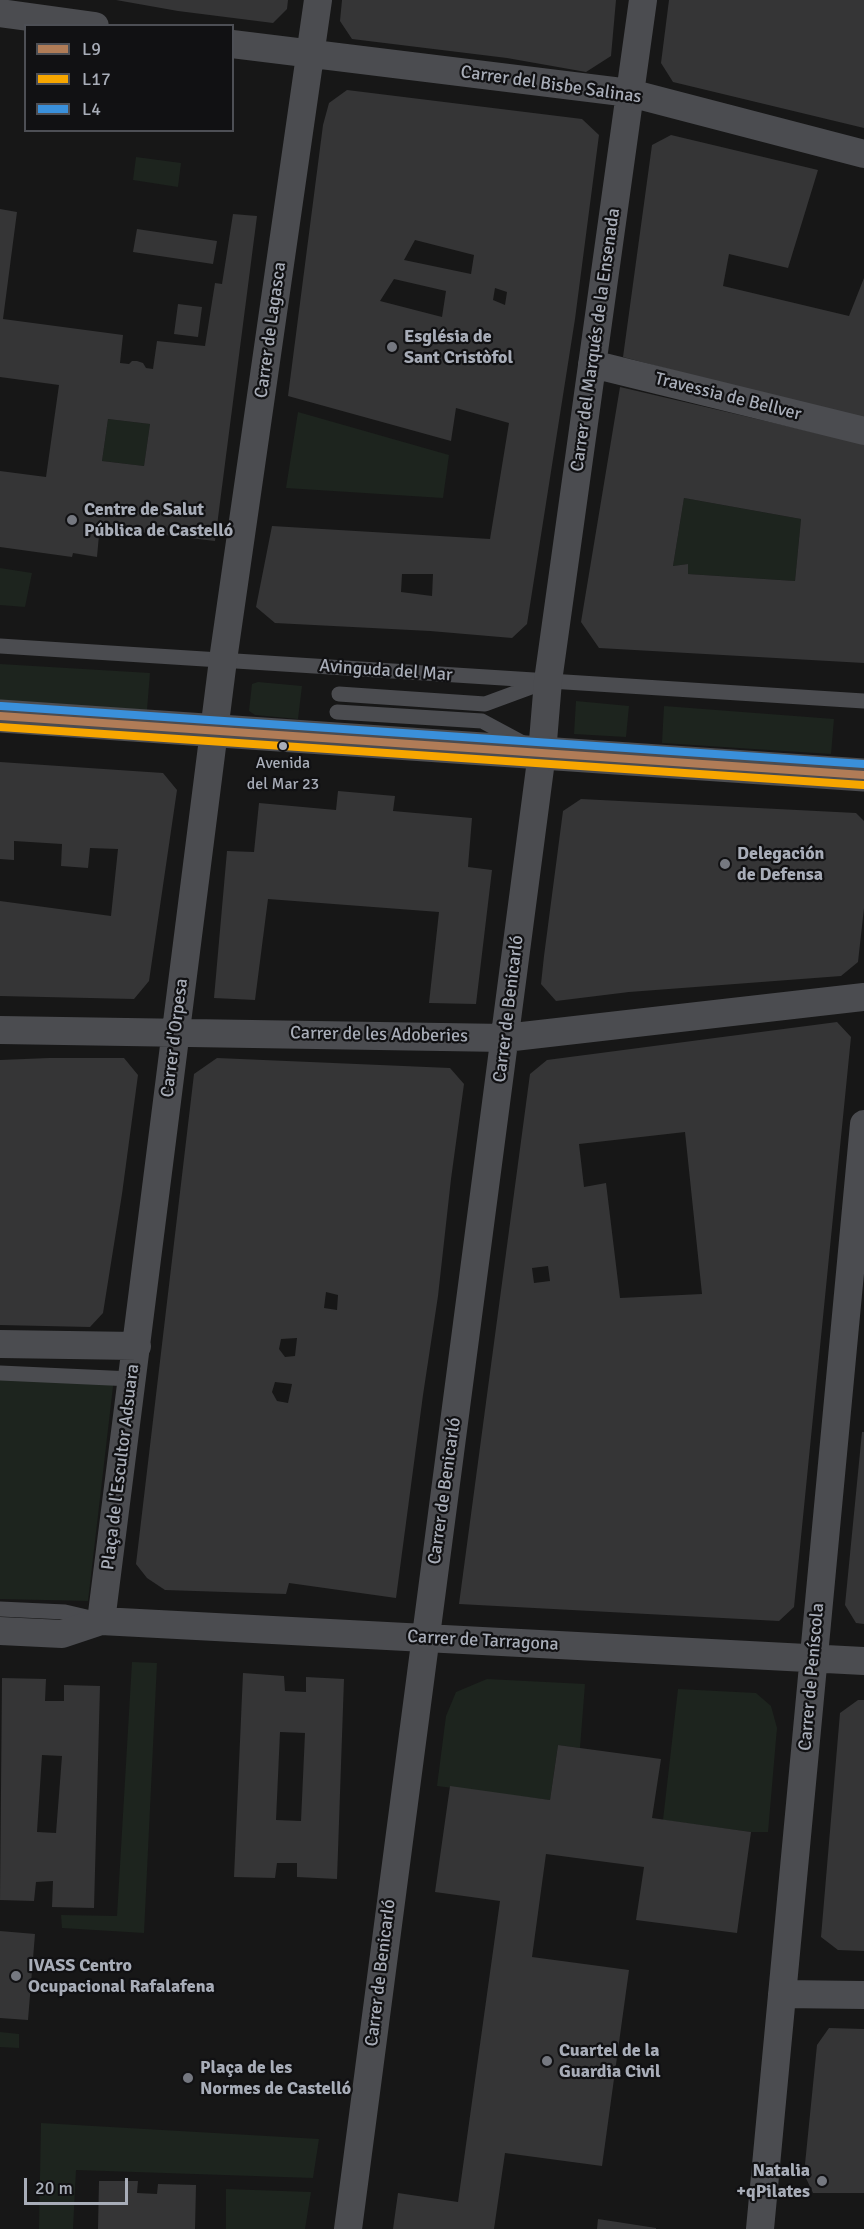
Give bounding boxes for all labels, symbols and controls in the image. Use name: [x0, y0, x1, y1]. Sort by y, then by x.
legend: [24, 24, 234, 132]
text: L9: [82, 38, 101, 60]
street label: Carrer del Bisbe Salinas: [459, 62, 643, 108]
text: L17: [82, 68, 111, 90]
text: L4: [82, 98, 101, 120]
street label: Carrer del Marqués de la Ensenada: [567, 207, 625, 473]
street label: Carrer de Lagasca: [251, 261, 291, 399]
place label: Església de Sant Cristòfol: [404, 326, 513, 368]
marker: Església de Sant Cristòfol: [385, 340, 399, 354]
street label: Travessia de Bellver: [653, 368, 803, 426]
place label: Centre de Salut Pública de Castelló: [84, 499, 233, 542]
marker: Centre de Salut Pública de Castelló: [65, 513, 79, 527]
street label: Avinguda del Mar: [319, 656, 453, 686]
marker: Avenida del Mar 23: [277, 740, 289, 752]
place label: Avenida del Mar 23: [247, 754, 319, 792]
place label: Delegación de Defensa: [737, 843, 824, 886]
marker: Delegación de Defensa: [718, 857, 732, 871]
street label: Carrer de Benicarló: [489, 934, 529, 1084]
street label: Carrer d'Orpesa: [157, 977, 193, 1099]
street label: Carrer de les Adoberies: [290, 1023, 468, 1047]
street label: Plaça de l'Escultor Adsuara: [98, 1363, 144, 1571]
street label: Carrer de Benicarló: [424, 1416, 466, 1566]
street label: Carrer de Peníscola: [795, 1602, 829, 1752]
street label: Carrer de Tarragona: [407, 1626, 559, 1656]
street label: Carrer de Benicarló: [361, 1898, 401, 2048]
place label: IVASS Centro Ocupacional Rafalafena: [28, 1955, 215, 1998]
marker: IVASS Centro Ocupacional Rafalafena: [9, 1969, 23, 1983]
place label: Cuartel de la Guardia Civil: [559, 2040, 661, 2082]
marker: Cuartel de la Guardia Civil: [540, 2054, 554, 2068]
place label: Plaça de les Normes de Castelló: [200, 2057, 351, 2100]
marker: Plaça de les Normes de Castelló: [181, 2071, 195, 2085]
place label: Natalia +qPilates: [736, 2160, 810, 2202]
scale bar: [27, 2166, 130, 2204]
marker: Natalia +qPilates: [815, 2174, 829, 2188]
text: 20 m: [35, 2177, 73, 2199]

